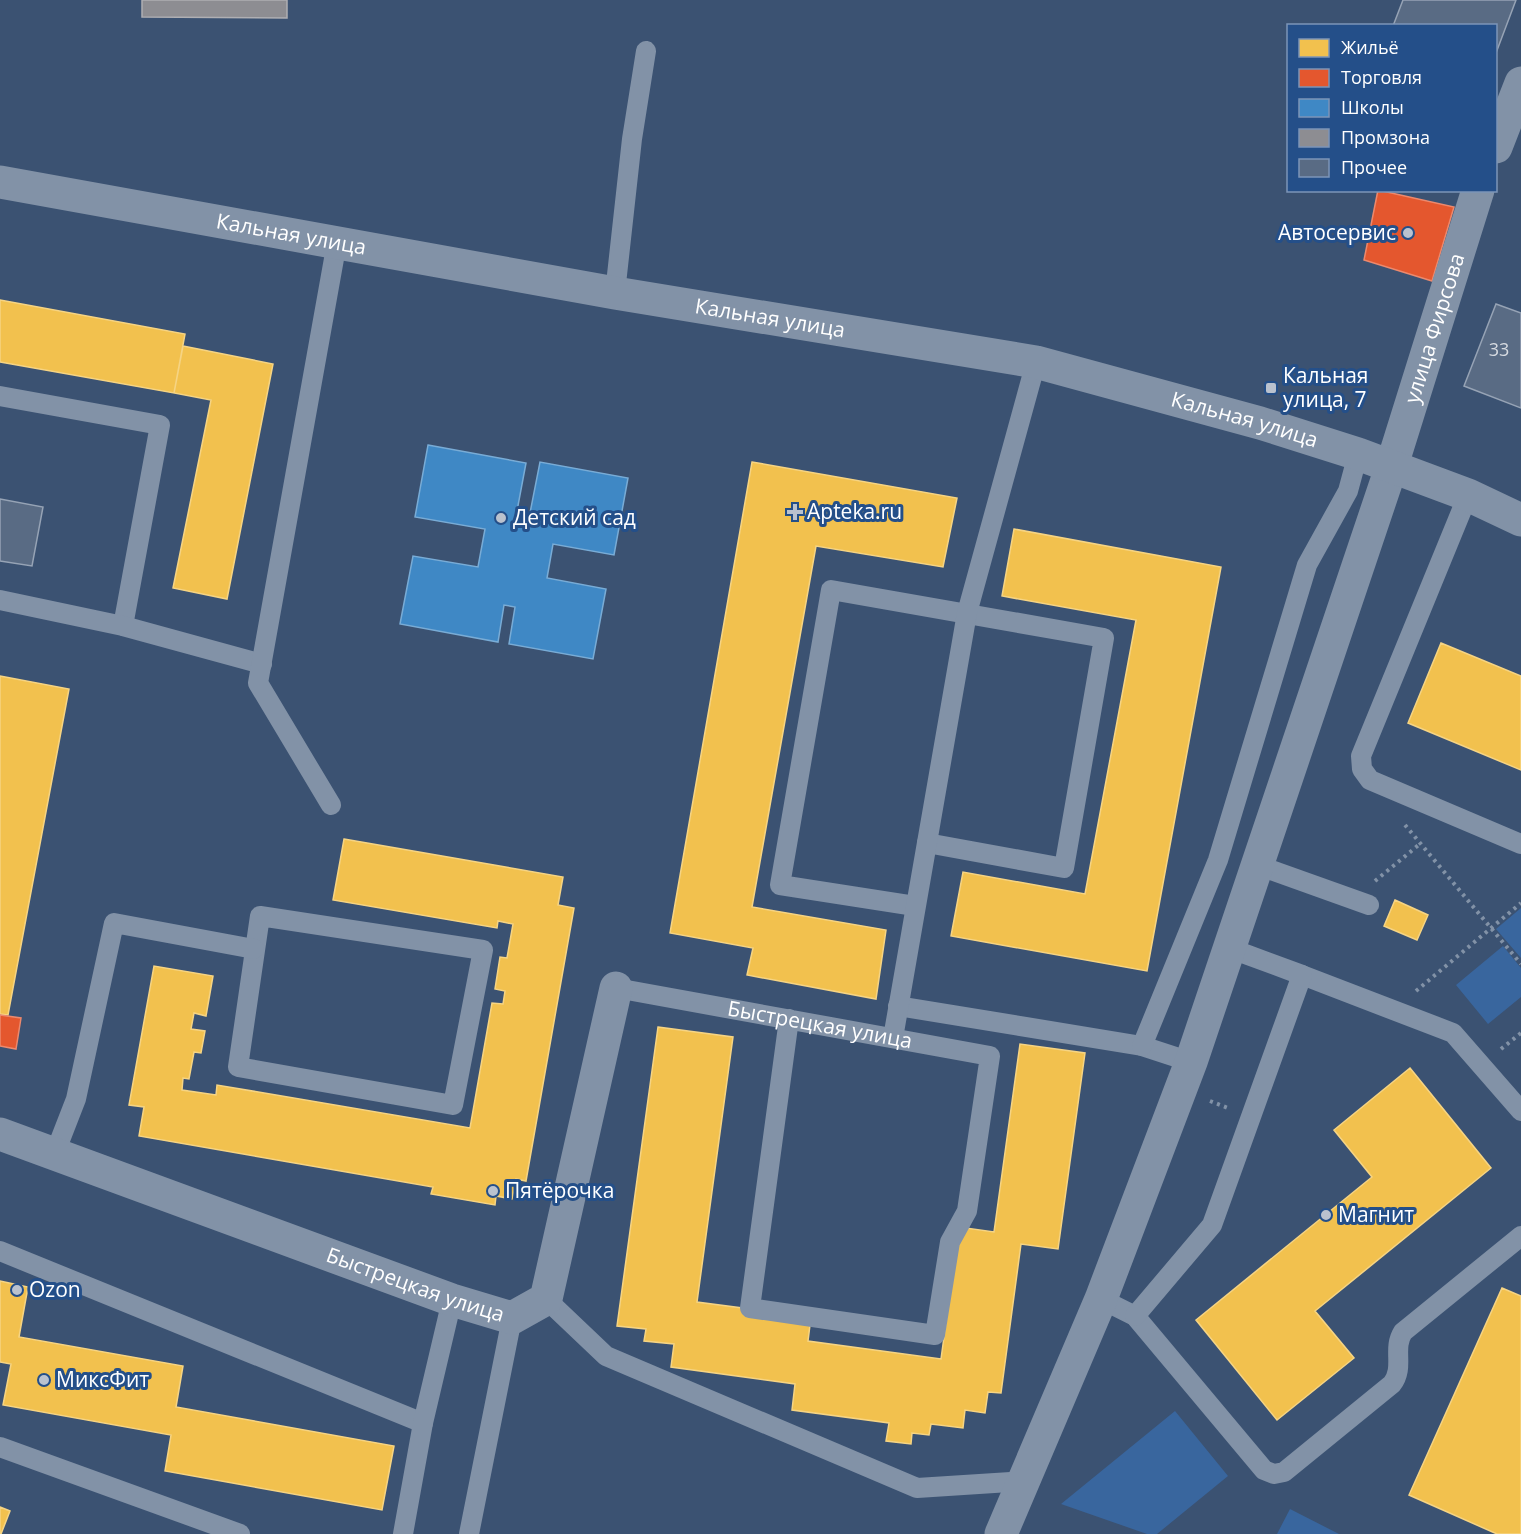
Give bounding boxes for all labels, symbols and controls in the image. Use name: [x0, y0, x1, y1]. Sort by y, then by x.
legend: [1287, 24, 1497, 192]
text: Жильё: [1341, 35, 1399, 59]
text: Торговля: [1341, 65, 1422, 89]
text: Школы: [1341, 95, 1404, 119]
text: Промзона: [1341, 125, 1430, 149]
text: Прочее: [1341, 155, 1407, 179]
street label: Кальная улица: [214, 206, 369, 261]
place label: Автосервис: [1278, 218, 1396, 246]
marker: Автосервис: [1401, 226, 1415, 240]
street label: улица Фирсова: [1397, 250, 1470, 406]
street label: Кальная улица: [693, 291, 847, 344]
house number: 33: [1489, 337, 1509, 361]
place label: Кальная улица, 7: [1283, 361, 1368, 413]
marker: Кальная улица, 7: [1264, 381, 1278, 395]
street label: Кальная улица: [1168, 384, 1322, 454]
place label: Apteka.ru: [807, 497, 902, 525]
place label: Детский сад: [513, 503, 636, 531]
marker: Apteka.ru: [788, 505, 802, 519]
marker: Детский сад: [494, 511, 508, 525]
street label: Быстрецкая улица: [725, 994, 915, 1054]
place label: Пятёрочка: [505, 1176, 614, 1204]
marker: Пятёрочка: [486, 1184, 500, 1198]
place label: Магнит: [1338, 1200, 1414, 1228]
marker: Магнит: [1319, 1208, 1333, 1222]
street label: Быстрецкая улица: [323, 1240, 508, 1328]
place label: Ozon: [29, 1275, 81, 1303]
marker: Ozon: [10, 1283, 24, 1297]
place label: МиксФит: [56, 1365, 149, 1393]
marker: МиксФит: [37, 1373, 51, 1387]

